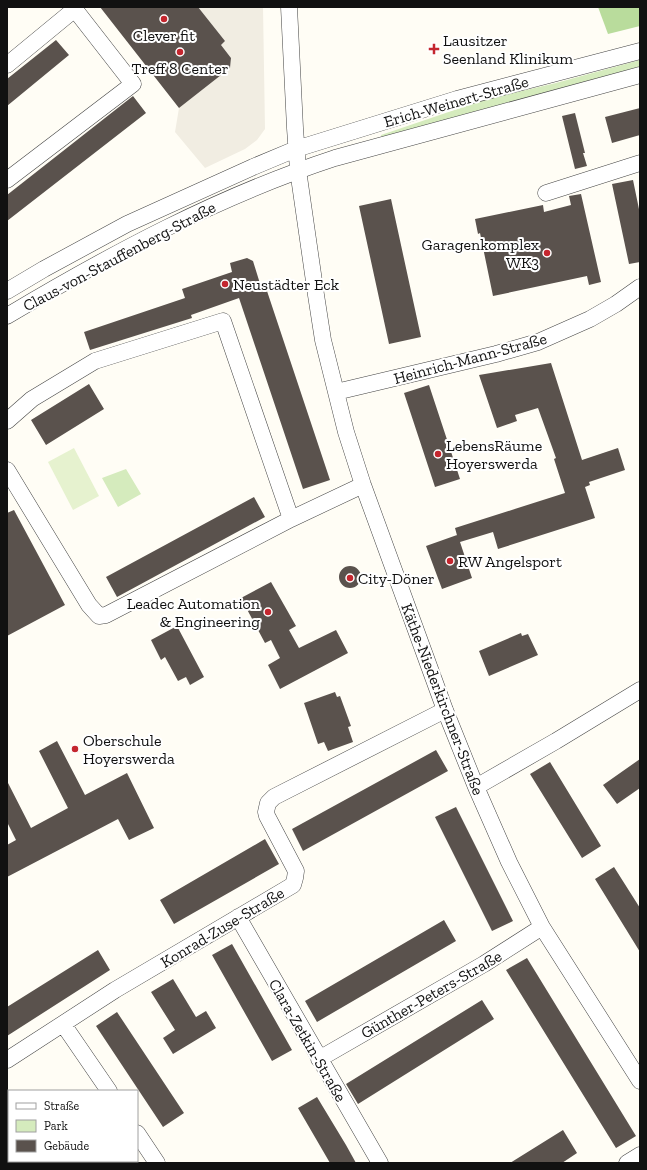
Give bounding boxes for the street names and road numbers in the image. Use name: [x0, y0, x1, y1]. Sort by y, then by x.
street label: Erich-Weinert-Straße: [382, 72, 531, 131]
street label: Claus-von-Stauffenberg-Straße: [20, 197, 219, 315]
street label: Heinrich-Mann-Straße: [392, 329, 549, 388]
street label: Käthe-Niederkirchner-Straße: [397, 601, 488, 798]
street label: Konrad-Zuse-Straße: [157, 883, 287, 972]
street label: Günther-Peters-Straße: [357, 946, 505, 1043]
street label: Clara-Zetkin-Straße: [265, 975, 350, 1105]

